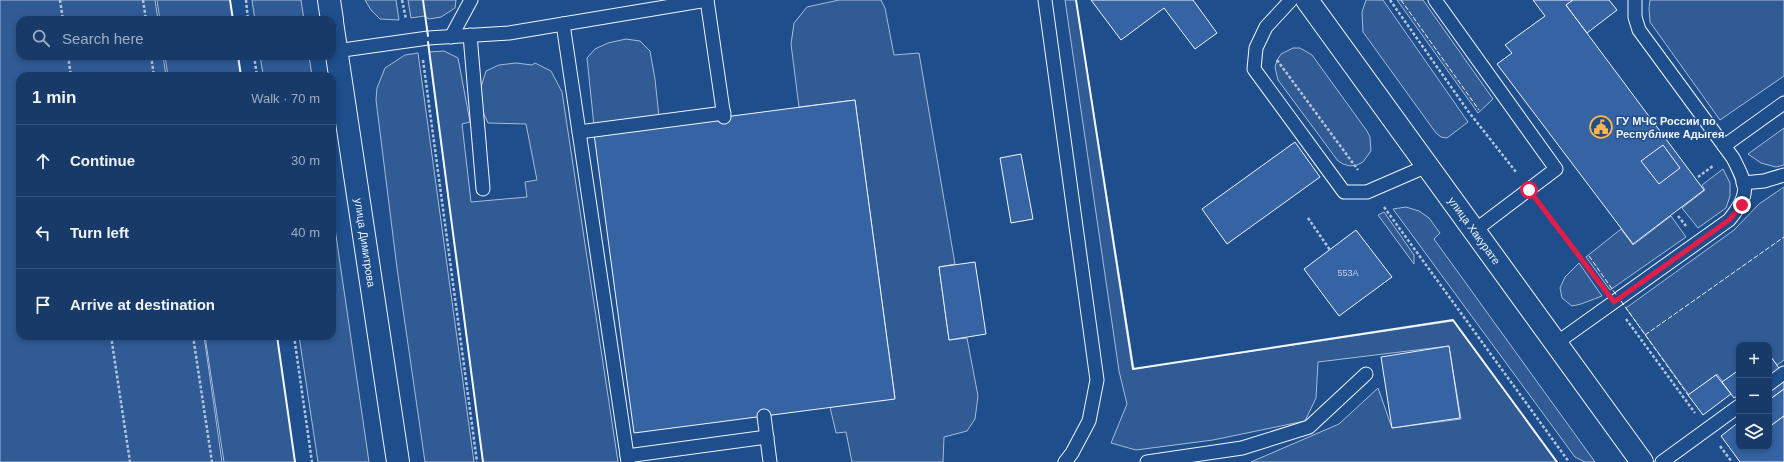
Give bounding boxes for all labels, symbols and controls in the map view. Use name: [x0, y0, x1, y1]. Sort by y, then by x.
search box: [16, 16, 336, 60]
icon: search: [30, 27, 52, 49]
text: Search here: [62, 30, 144, 47]
text: 1 min: [32, 88, 76, 107]
text: Walk · 70 m: [251, 91, 320, 106]
public building icon: ГУ МЧС России по Республике Адыгея: [1588, 114, 1614, 140]
place label: ГУ МЧС России по Республике Адыгея: [1616, 115, 1724, 140]
icon: ahead: [32, 150, 54, 172]
text: Continue: [70, 152, 135, 169]
text: 30 m: [291, 153, 320, 168]
route start: [1520, 181, 1538, 199]
street label: улица Хакурате: [1446, 195, 1503, 267]
route end: [1733, 196, 1751, 214]
street label: улица Димитрова: [352, 197, 378, 289]
icon: left: [32, 222, 54, 244]
text: Turn left: [70, 224, 129, 241]
text: 40 m: [291, 225, 320, 240]
house number: 553А: [1337, 268, 1359, 278]
icon: arrive: [32, 294, 54, 316]
text: Arrive at destination: [70, 296, 215, 313]
map controls: [1736, 342, 1772, 450]
button: +: [1736, 342, 1772, 378]
button: −: [1736, 378, 1772, 414]
button: layers: [1736, 414, 1772, 450]

